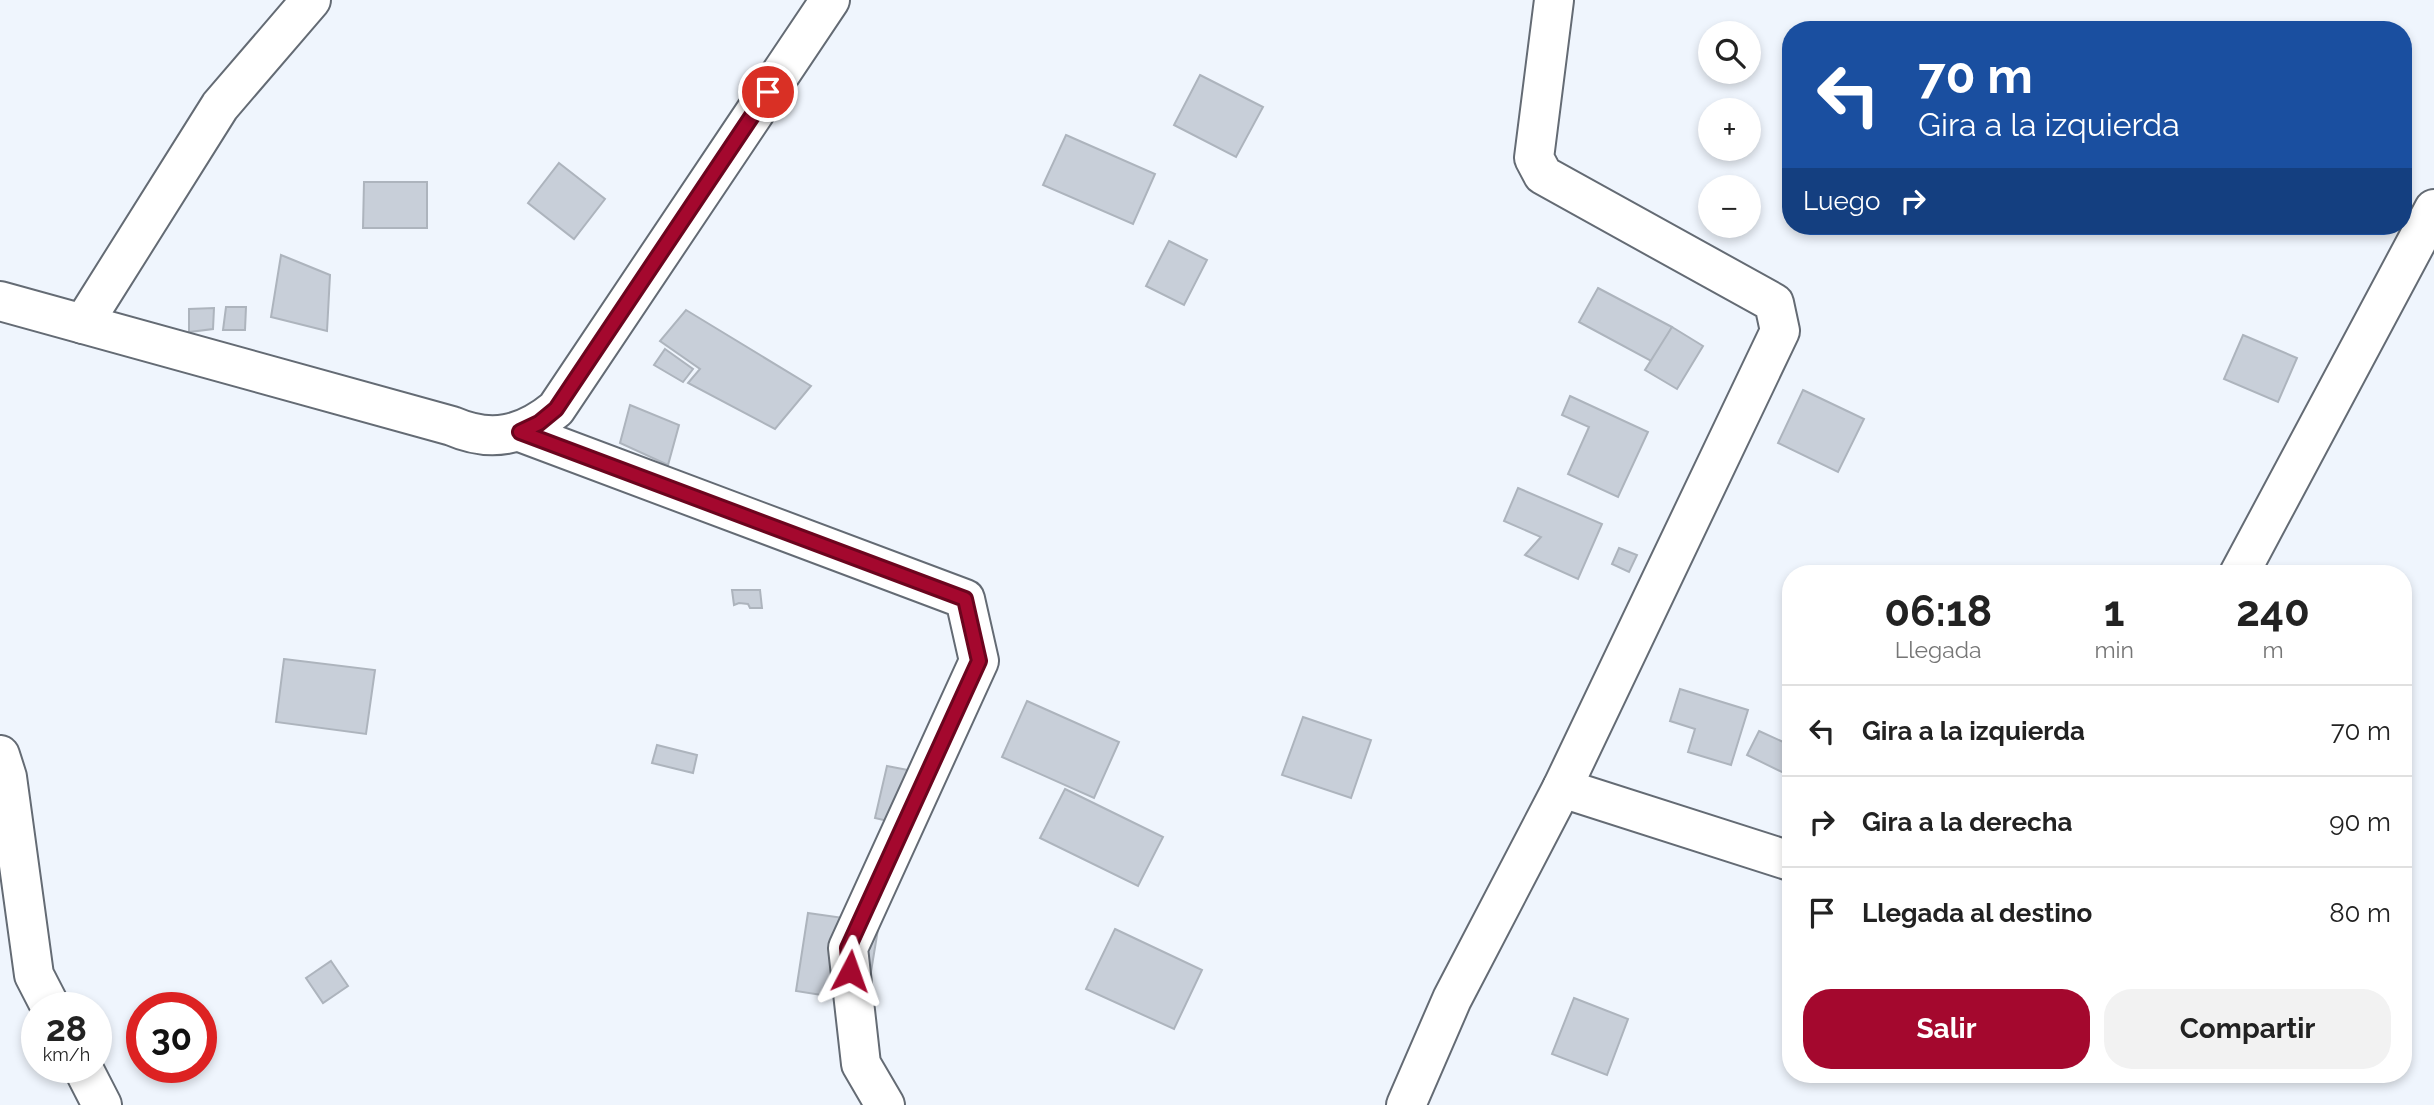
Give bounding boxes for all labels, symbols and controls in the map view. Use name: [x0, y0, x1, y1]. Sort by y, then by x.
map controls: [1698, 21, 1761, 238]
button: search: [1698, 21, 1761, 84]
text: 70 m: [1918, 47, 2033, 104]
icon: left: [1803, 49, 1894, 140]
pin: [738, 62, 798, 122]
icon: arrive: [749, 73, 787, 111]
button: +: [1698, 98, 1761, 161]
text: Gira a la izquierda: [1918, 106, 2180, 143]
button: −: [1698, 175, 1761, 238]
icon: right: [1894, 182, 1932, 220]
text: Luego: [1803, 186, 1880, 216]
text: 06:18: [1884, 587, 1992, 636]
text: 1: [2104, 587, 2125, 636]
text: 240: [2236, 587, 2310, 636]
text: Llegada: [1895, 636, 1982, 663]
text: min: [2094, 636, 2134, 663]
text: m: [2262, 636, 2284, 663]
icon: left: [1803, 712, 1841, 750]
text: Gira a la izquierda: [1862, 716, 2085, 746]
text: 70 m: [2331, 716, 2391, 746]
icon: right: [1803, 803, 1841, 841]
text: Gira a la derecha: [1862, 807, 2072, 837]
text: 90 m: [2329, 807, 2391, 837]
icon: arrive: [1803, 894, 1841, 932]
text: Llegada al destino: [1862, 898, 2092, 928]
text: 80 m: [2329, 898, 2391, 928]
position arrow: [813, 934, 887, 1008]
button: Salir: [1803, 989, 2090, 1069]
button: Compartir: [2104, 989, 2391, 1069]
speed limit sign: 30: [126, 992, 217, 1083]
text: 28: [46, 1008, 87, 1049]
text: km/h: [43, 1044, 90, 1065]

